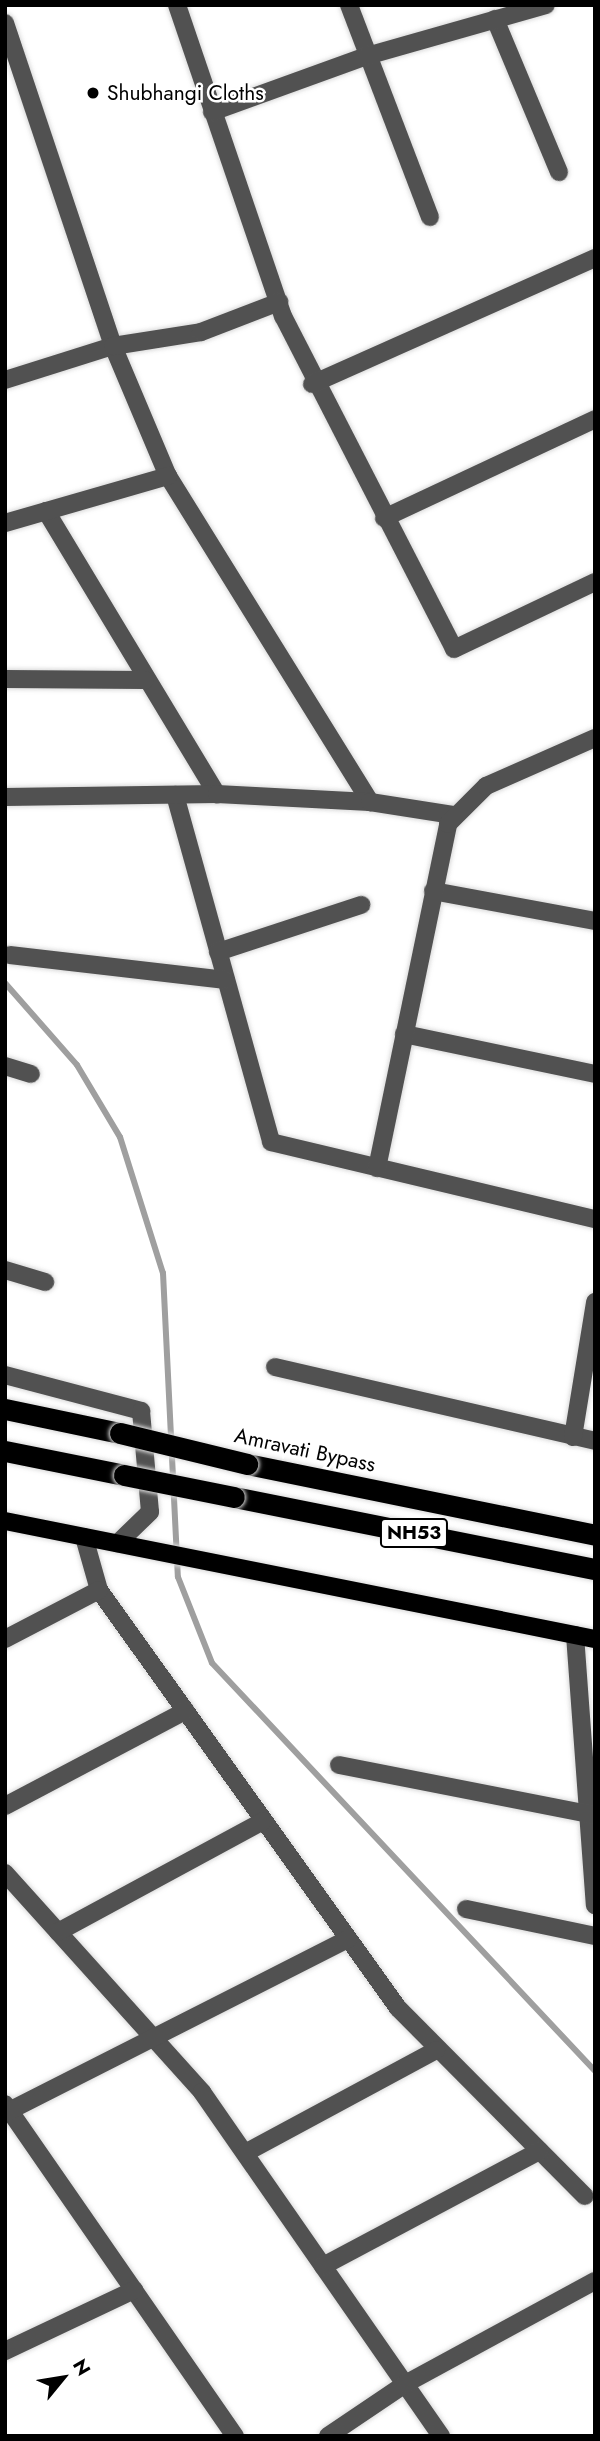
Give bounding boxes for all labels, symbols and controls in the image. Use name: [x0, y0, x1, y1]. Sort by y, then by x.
place label: Shubhangi Cloths: [107, 80, 264, 106]
marker: Shubhangi Cloths: [85, 85, 101, 101]
street label: Amravati Bypass: [232, 1423, 378, 1477]
road number: NH53: [379, 1518, 449, 1548]
north arrow: [28, 2343, 98, 2413]
text: N: [66, 2354, 97, 2381]

